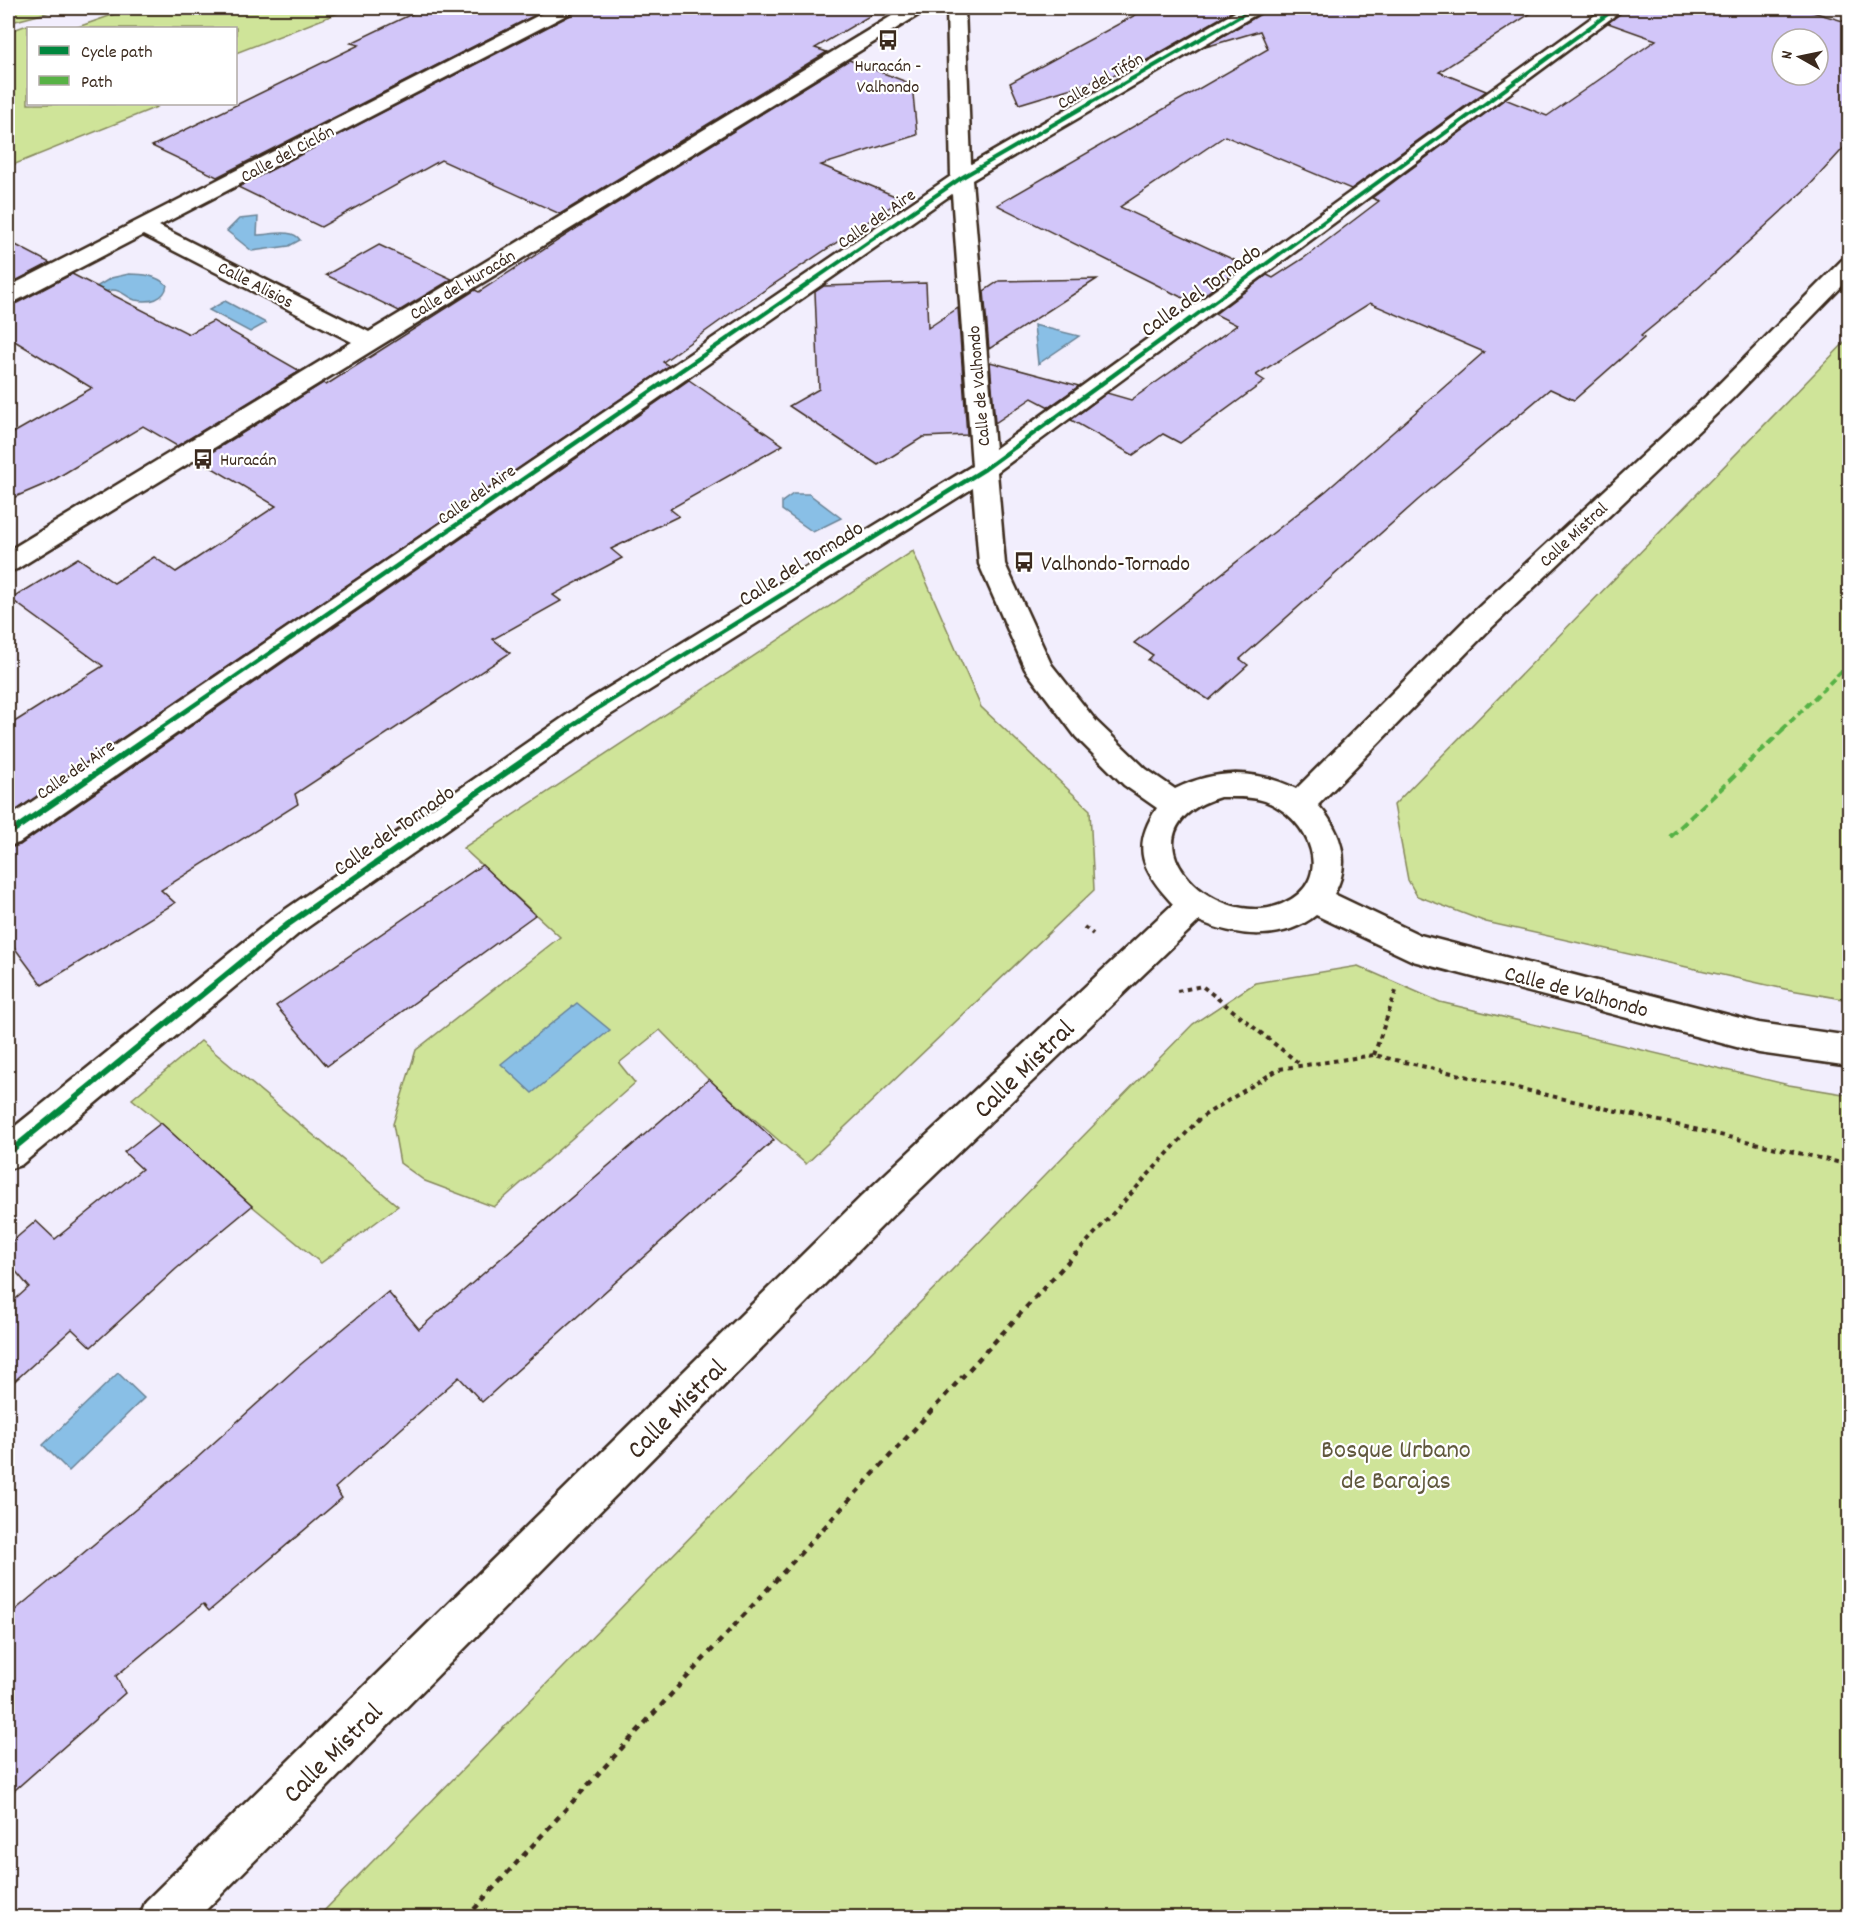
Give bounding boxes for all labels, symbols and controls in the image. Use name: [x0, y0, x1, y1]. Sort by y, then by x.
legend: [27, 27, 237, 105]
north arrow: [1770, 27, 1830, 87]
bus stop icon: Huracán - Valhondo: [876, 28, 900, 52]
text: Cycle path: [81, 41, 152, 66]
street label: Calle del Tifón: [1053, 47, 1149, 117]
text: N: [1776, 49, 1800, 61]
place label: Huracán - Valhondo: [855, 55, 921, 101]
text: Path: [81, 71, 113, 96]
street label: Calle del Ciclón: [237, 120, 339, 190]
street label: Calle del Aire: [833, 184, 922, 256]
street label: Calle del Tornado: [1136, 238, 1269, 346]
street label: Calle del Huracán: [406, 245, 521, 328]
street label: Calle Alisios: [213, 257, 297, 316]
street label: Calle de Valhondo: [963, 325, 998, 447]
bus stop icon: Huracán: [191, 447, 215, 471]
place label: Huracán: [220, 449, 277, 474]
street label: Calle del Aire: [433, 460, 522, 532]
street label: Calle Mistral: [1535, 497, 1615, 574]
street label: Calle del Tornado: [733, 514, 870, 616]
bus stop icon: Valhondo-Tornado: [1012, 550, 1036, 574]
place label: Valhondo-Tornado: [1041, 550, 1190, 581]
street label: Calle del Aire: [32, 735, 121, 807]
street label: Calle del Tornado: [328, 778, 462, 885]
street label: Calle de Valhondo: [1501, 959, 1651, 1027]
street label: Calle Mistral: [966, 1012, 1085, 1129]
street label: Calle Mistral: [619, 1351, 738, 1470]
park label: Bosque Urbano de Barajas: [1321, 1432, 1471, 1502]
street label: Calle Mistral: [275, 1695, 394, 1814]

